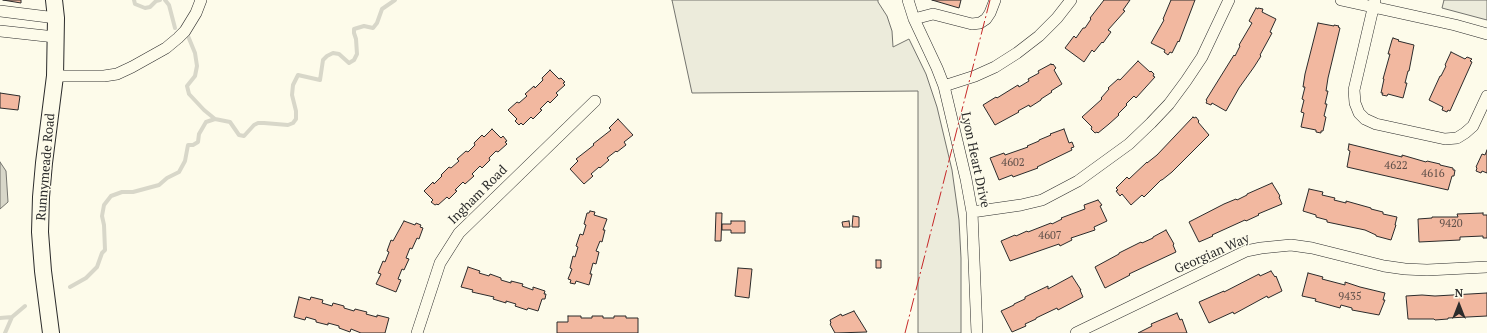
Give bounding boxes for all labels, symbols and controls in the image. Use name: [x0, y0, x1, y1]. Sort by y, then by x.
street label: Lyon Heart Drive: [957, 111, 993, 209]
street label: Runnymeade Road: [34, 113, 58, 221]
house number: 4602: [1001, 156, 1025, 170]
house number: 4622: [1384, 159, 1408, 173]
street label: Ingham Road: [445, 162, 511, 228]
house number: 4616: [1421, 167, 1445, 181]
house number: 9420: [1439, 217, 1463, 231]
house number: 4607: [1038, 229, 1062, 243]
street label: Georgian Way: [1172, 231, 1252, 277]
north arrow: [1439, 285, 1479, 325]
text: N: [1455, 286, 1463, 300]
house number: 9435: [1338, 290, 1362, 304]

